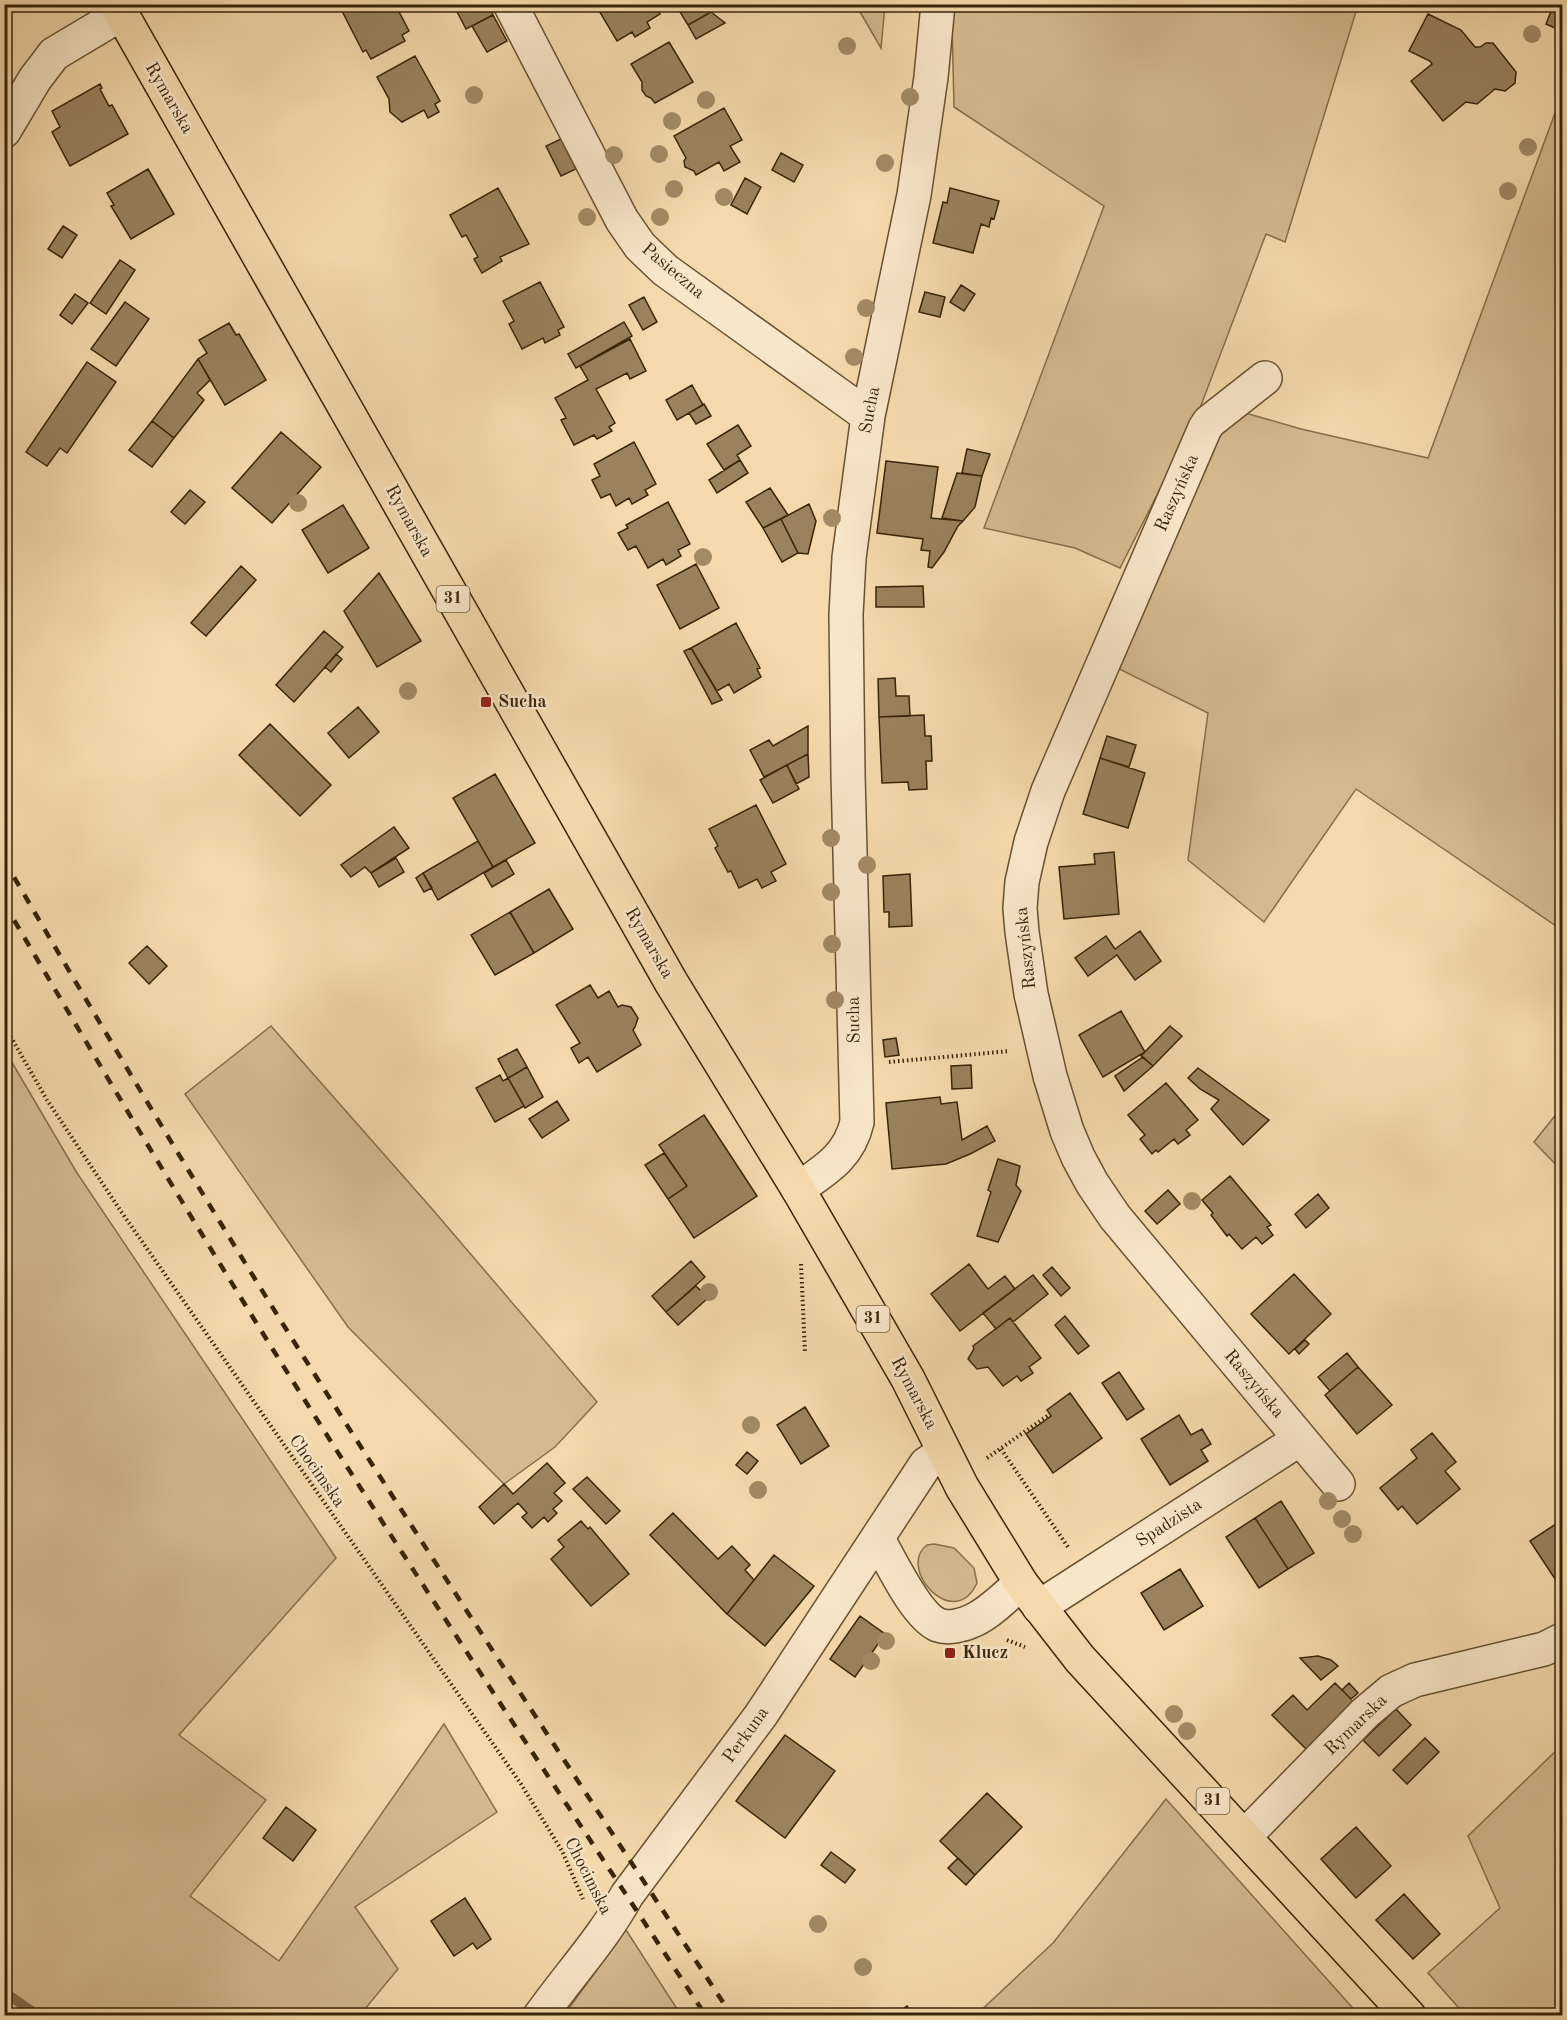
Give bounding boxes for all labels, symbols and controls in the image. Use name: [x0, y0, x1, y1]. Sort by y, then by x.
street label: Rymarska: [141, 59, 197, 137]
street label: Pasieczna: [638, 240, 708, 302]
street label: Sucha: [857, 385, 883, 435]
street label: Raszyńska: [1152, 451, 1202, 535]
street label: Rymarska: [382, 482, 436, 560]
road number: 31: [436, 586, 470, 612]
place label: Sucha: [498, 693, 547, 711]
marker: Sucha: [479, 695, 493, 709]
street label: Rymarska: [621, 904, 677, 982]
street label: Raszyńska: [1013, 906, 1039, 990]
street label: Sucha: [845, 996, 863, 1044]
road number: 31: [856, 1306, 890, 1332]
street label: Raszyńska: [1220, 1346, 1288, 1422]
street label: Rymarska: [887, 1354, 941, 1432]
street label: Chocimska: [286, 1431, 348, 1511]
street label: Spadzista: [1133, 1495, 1205, 1551]
place label: Klucz: [962, 1644, 1008, 1662]
marker: Klucz: [943, 1646, 957, 1660]
street label: Rymarska: [1321, 1691, 1391, 1759]
street label: Perkuna: [720, 1704, 772, 1766]
road number: 31: [1196, 1788, 1230, 1814]
street label: Chocimska: [561, 1835, 615, 1918]

